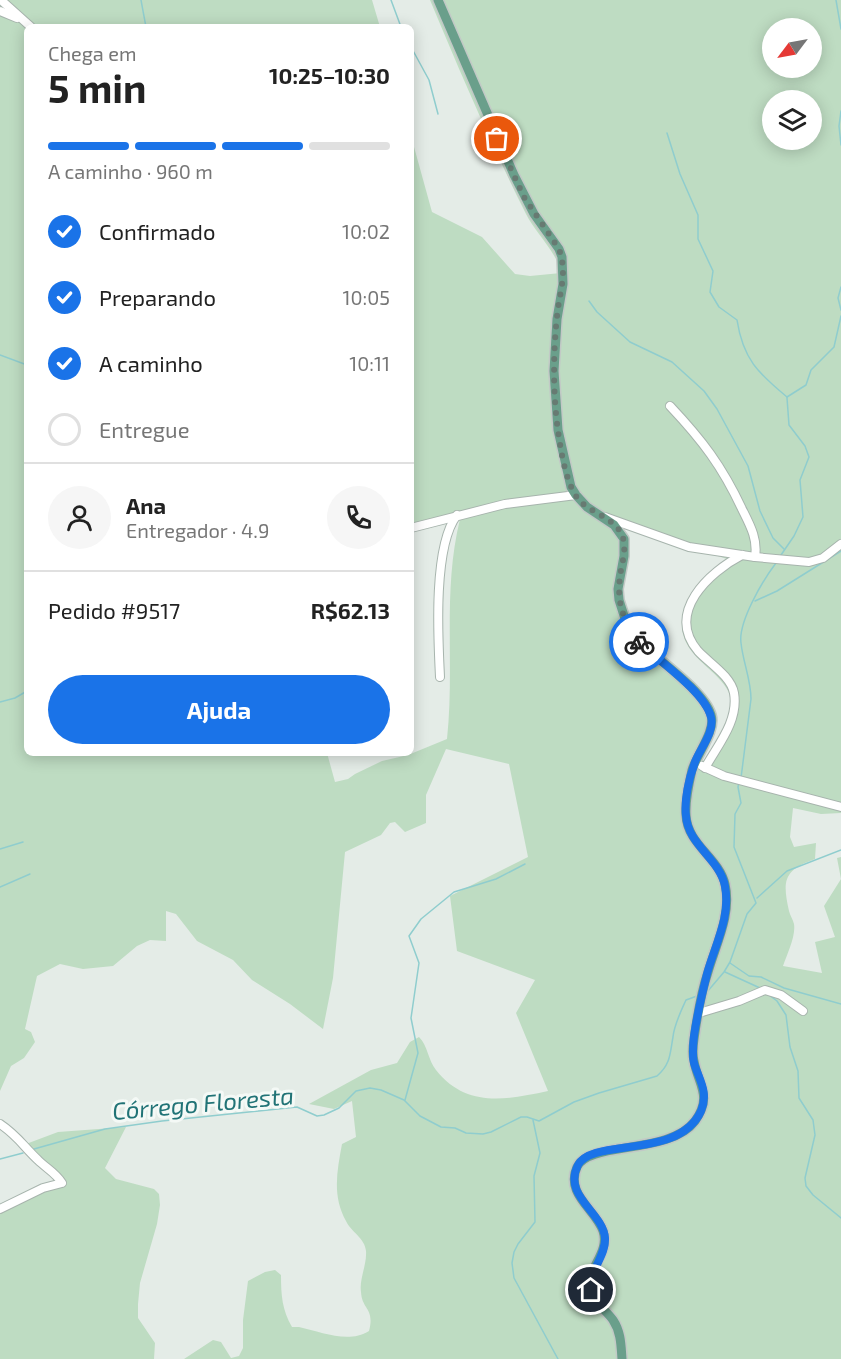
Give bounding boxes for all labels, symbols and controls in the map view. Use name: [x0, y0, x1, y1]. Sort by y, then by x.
north arrow: [762, 18, 822, 78]
map controls: [762, 18, 822, 150]
text: Chega em: [48, 41, 137, 65]
text: 10:25–10:30: [269, 62, 390, 88]
text: 5 min: [48, 64, 147, 111]
button: layers: [762, 90, 822, 150]
pin: [471, 113, 522, 164]
icon: bag: [480, 122, 513, 155]
text: A caminho · 960 m: [48, 159, 213, 183]
icon: check: [48, 215, 81, 248]
text: Confirmado: [99, 218, 215, 244]
text: 10:02: [342, 219, 390, 243]
icon: check: [48, 281, 81, 314]
text: Preparando: [99, 284, 216, 310]
text: 10:05: [342, 285, 390, 309]
icon: check: [48, 347, 81, 380]
text: A caminho: [99, 350, 203, 376]
text: 10:11: [349, 351, 390, 375]
text: Entregue: [99, 416, 189, 442]
button: person: [48, 486, 111, 549]
button: phone: [327, 486, 390, 549]
text: Ana: [126, 492, 166, 518]
text: Entregador · 4.9: [126, 518, 269, 542]
text: Pedido #9517: [48, 597, 180, 623]
text: R$62.13: [311, 597, 390, 623]
courier: [609, 612, 669, 672]
icon: bike: [623, 626, 656, 659]
button: Ajuda: [48, 675, 390, 744]
water label: Córrego Floresta: [111, 1080, 295, 1125]
pin: [565, 1264, 616, 1315]
icon: home: [574, 1273, 607, 1306]

